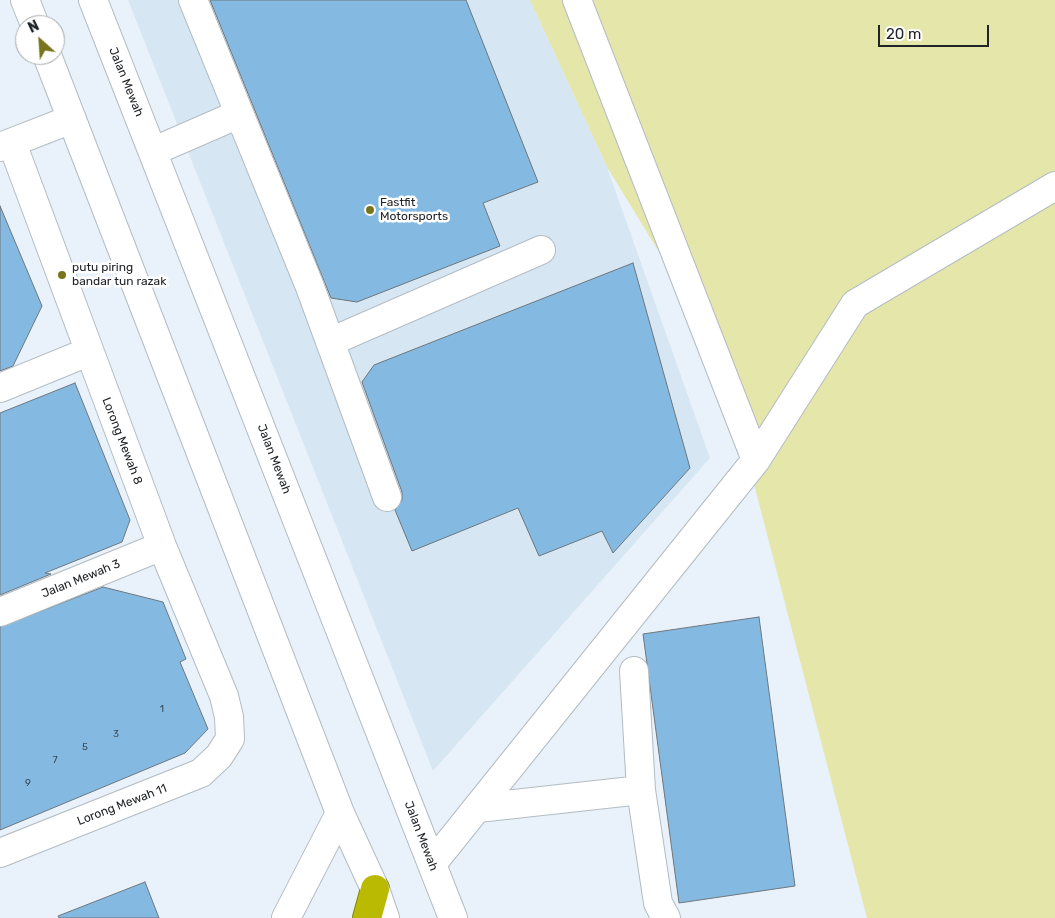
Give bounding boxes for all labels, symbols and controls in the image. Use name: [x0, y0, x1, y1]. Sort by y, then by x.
north arrow: [15, 15, 65, 65]
scale bar: [880, 15, 991, 47]
text: N: [25, 17, 42, 37]
text: 20 m: [886, 25, 921, 43]
street label: Jalan Mewah: [106, 45, 146, 119]
place label: Fastfit Motorsports: [380, 196, 448, 224]
marker: Fastfit Motorsports: [364, 204, 376, 216]
place label: putu piring bandar tun razak: [72, 261, 166, 289]
marker: putu piring bandar tun razak: [56, 269, 68, 281]
street label: Lorong Mewah 8: [99, 395, 145, 487]
street label: Jalan Mewah: [254, 422, 294, 496]
street label: Jalan Mewah 3: [40, 557, 122, 601]
house number: 1: [160, 703, 164, 715]
house number: 3: [113, 728, 119, 740]
house number: 5: [82, 741, 88, 753]
house number: 7: [52, 754, 58, 766]
house number: 9: [25, 777, 31, 789]
street label: Lorong Mewah 11: [75, 781, 169, 829]
street label: Jalan Mewah: [401, 799, 441, 873]

